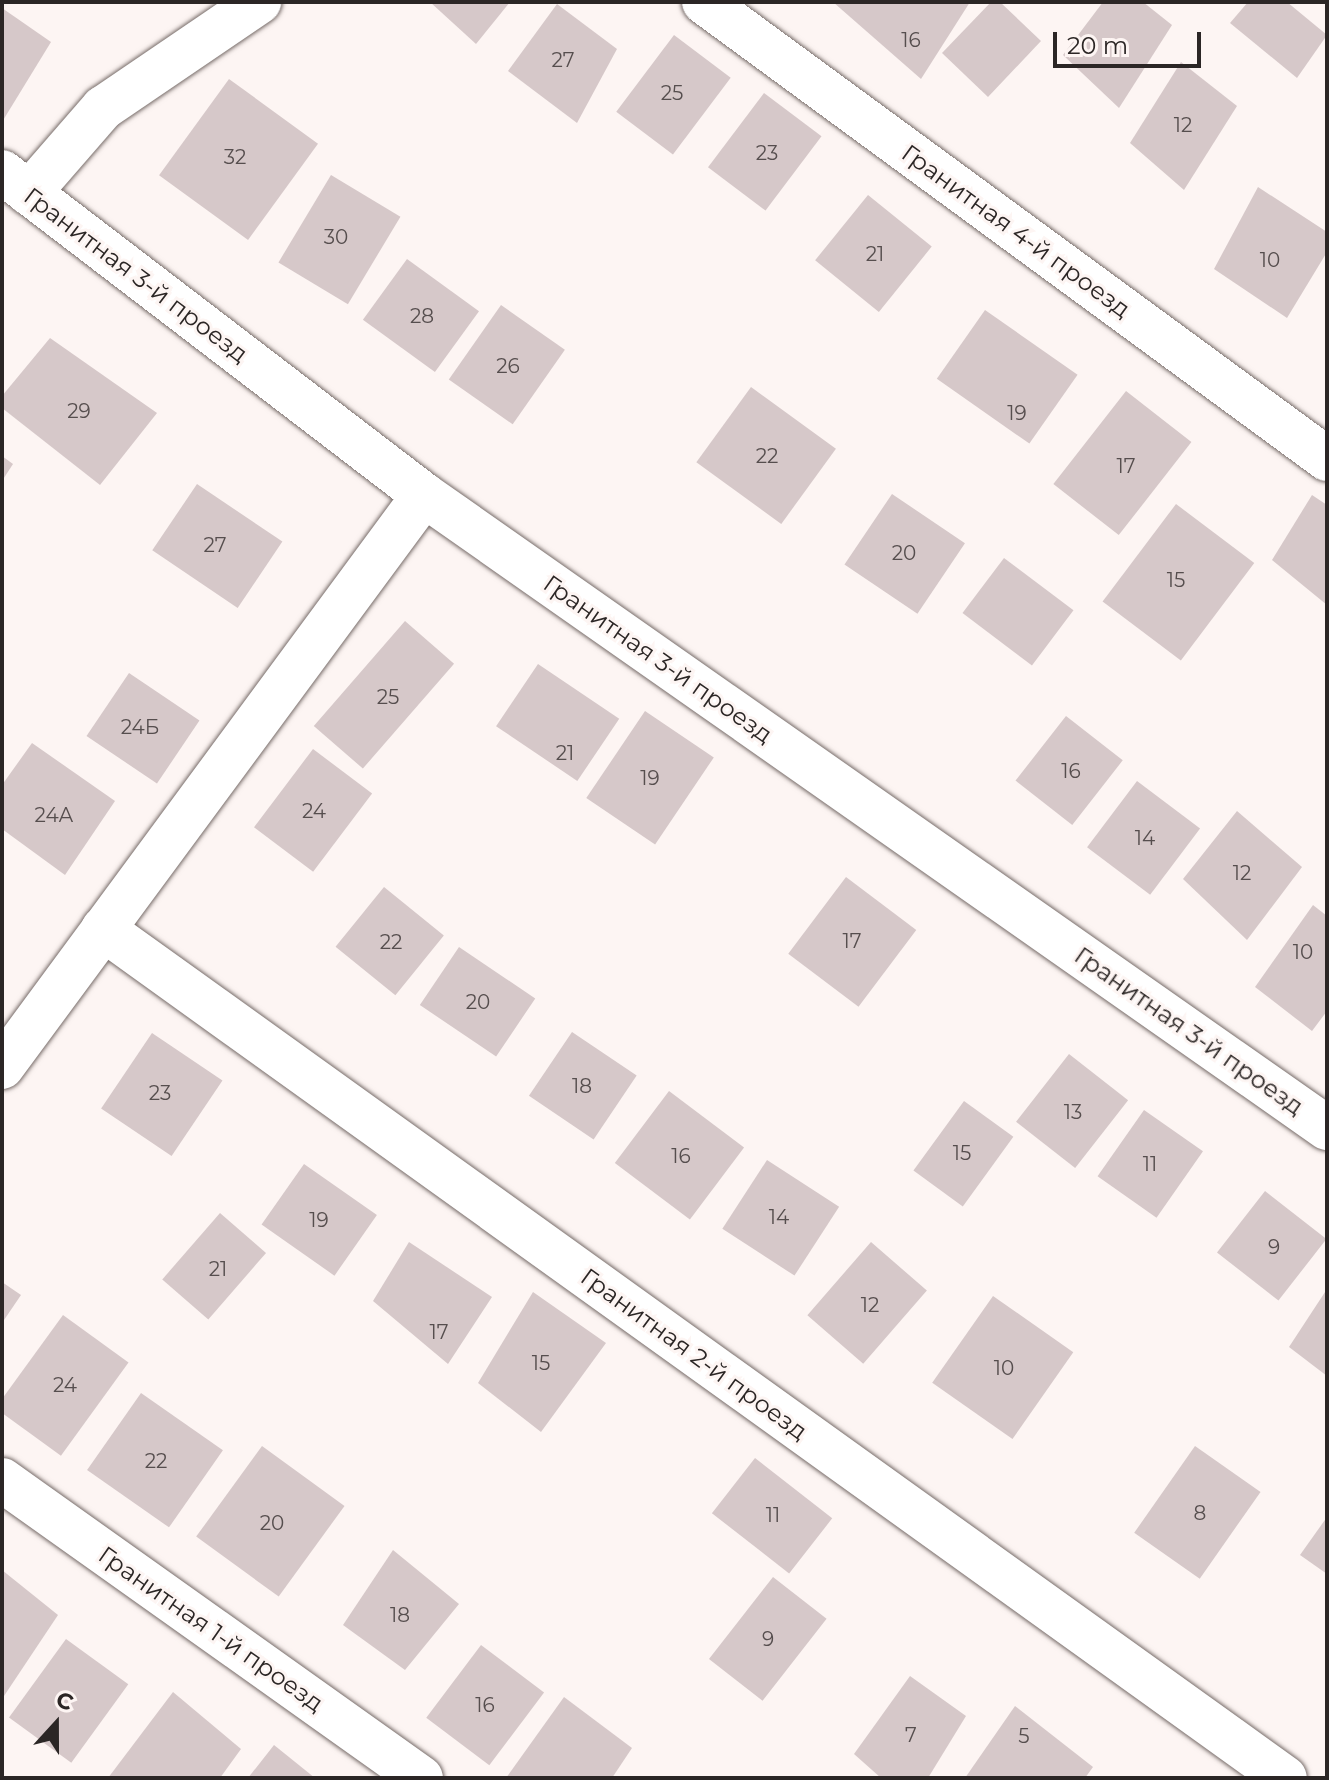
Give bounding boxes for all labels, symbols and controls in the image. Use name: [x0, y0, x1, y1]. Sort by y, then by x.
scale bar: [1057, 16, 1205, 66]
house number: 16: [901, 28, 921, 52]
text: 20 m: [1067, 31, 1128, 60]
house number: 27: [551, 48, 575, 72]
house number: 25: [661, 81, 683, 105]
house number: 12: [1174, 113, 1192, 137]
street label: Гранитная 4-й проезд: [896, 138, 1136, 324]
house number: 23: [756, 141, 778, 165]
house number: 32: [224, 145, 246, 169]
street label: Гранитная 3-й проезд: [18, 181, 254, 369]
house number: 30: [324, 225, 348, 249]
house number: 21: [866, 242, 884, 266]
house number: 10: [1260, 248, 1280, 272]
house number: 28: [410, 304, 434, 328]
house number: 26: [496, 354, 520, 378]
house number: 29: [67, 399, 91, 423]
house number: 19: [1007, 401, 1027, 425]
house number: 22: [756, 444, 778, 468]
house number: 17: [1117, 454, 1135, 478]
house number: 27: [203, 533, 227, 557]
house number: 20: [892, 541, 916, 565]
house number: 15: [1167, 568, 1185, 592]
street label: Гранитная 3-й проезд: [538, 569, 778, 749]
house number: 25: [377, 685, 399, 709]
house number: 24Б: [121, 715, 159, 739]
house number: 21: [556, 741, 574, 765]
house number: 16: [1061, 759, 1081, 783]
house number: 19: [640, 766, 660, 790]
house number: 24: [302, 799, 326, 823]
house number: 24А: [34, 803, 74, 827]
house number: 14: [1135, 826, 1155, 850]
house number: 12: [1233, 861, 1251, 885]
house number: 17: [843, 929, 861, 953]
house number: 22: [380, 930, 402, 954]
house number: 10: [1293, 940, 1313, 964]
street label: Гранитная 3-й проезд: [1069, 941, 1309, 1121]
house number: 20: [466, 990, 490, 1014]
house number: 18: [572, 1074, 592, 1098]
house number: 23: [149, 1081, 171, 1105]
house number: 13: [1064, 1100, 1082, 1124]
house number: 15: [953, 1141, 971, 1165]
house number: 16: [671, 1144, 691, 1168]
house number: 11: [1143, 1152, 1157, 1176]
house number: 14: [769, 1205, 789, 1229]
house number: 19: [309, 1208, 329, 1232]
house number: 9: [1268, 1235, 1280, 1259]
house number: 21: [209, 1257, 227, 1281]
street label: Гранитная 2-й проезд: [575, 1262, 813, 1446]
house number: 12: [861, 1293, 879, 1317]
house number: 17: [430, 1320, 448, 1344]
house number: 15: [532, 1351, 550, 1375]
house number: 10: [994, 1356, 1014, 1380]
house number: 24: [53, 1373, 77, 1397]
house number: 22: [145, 1449, 167, 1473]
house number: 8: [1194, 1501, 1206, 1525]
house number: 11: [766, 1503, 780, 1527]
house number: 20: [260, 1511, 284, 1535]
street label: Гранитная 1-й проезд: [93, 1540, 329, 1718]
house number: 18: [390, 1603, 410, 1627]
house number: 9: [762, 1627, 774, 1651]
north arrow: [16, 1684, 96, 1764]
text: С: [52, 1686, 77, 1717]
house number: 16: [475, 1693, 495, 1717]
house number: 7: [905, 1723, 917, 1747]
house number: 5: [1018, 1724, 1030, 1748]

